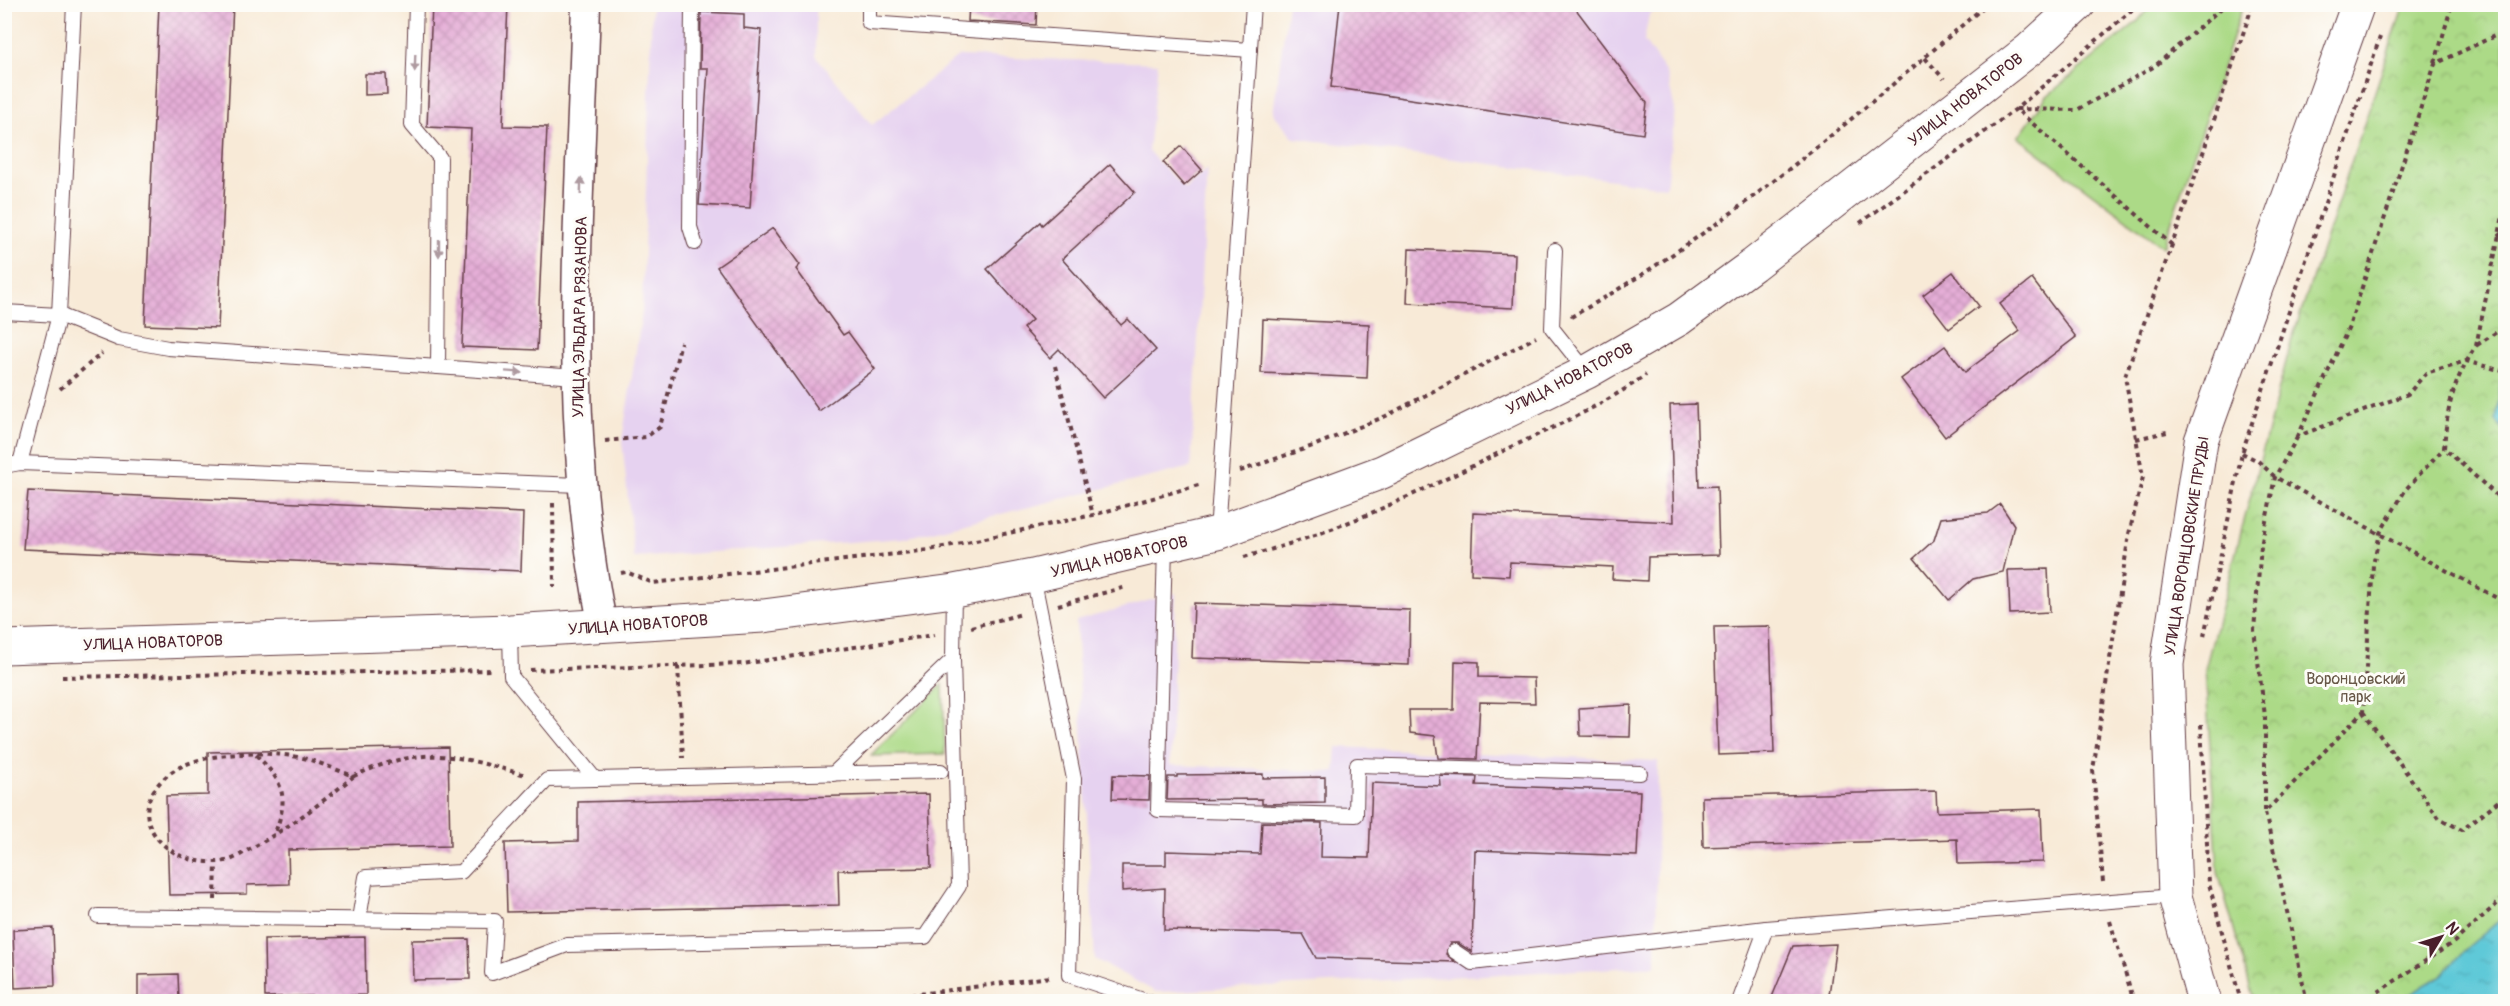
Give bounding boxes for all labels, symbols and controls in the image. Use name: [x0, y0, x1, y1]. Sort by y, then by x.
street label: УЛИЦА НОВАТОРОВ: [1904, 49, 2027, 151]
one-way arrow: [410, 53, 419, 72]
one-way arrow: [576, 176, 586, 195]
street label: УЛИЦА ЭЛЬДАРА РЯЗАНОВА: [568, 216, 592, 418]
one-way arrow: [434, 239, 444, 258]
street label: УЛИЦА НОВАТОРОВ: [1503, 338, 1636, 420]
one-way arrow: [505, 368, 524, 377]
street label: УЛИЦА ВОРОНЦОВСКИЕ ПРУДЫ: [2160, 435, 2214, 657]
street label: УЛИЦА НОВАТОРОВ: [1049, 531, 1190, 582]
street label: УЛИЦА НОВАТОРОВ: [568, 610, 709, 640]
street label: УЛИЦА НОВАТОРОВ: [83, 631, 223, 655]
park label: Воронцовский парк: [2306, 669, 2406, 707]
north arrow: [2411, 907, 2471, 967]
text: N: [2441, 918, 2463, 939]

